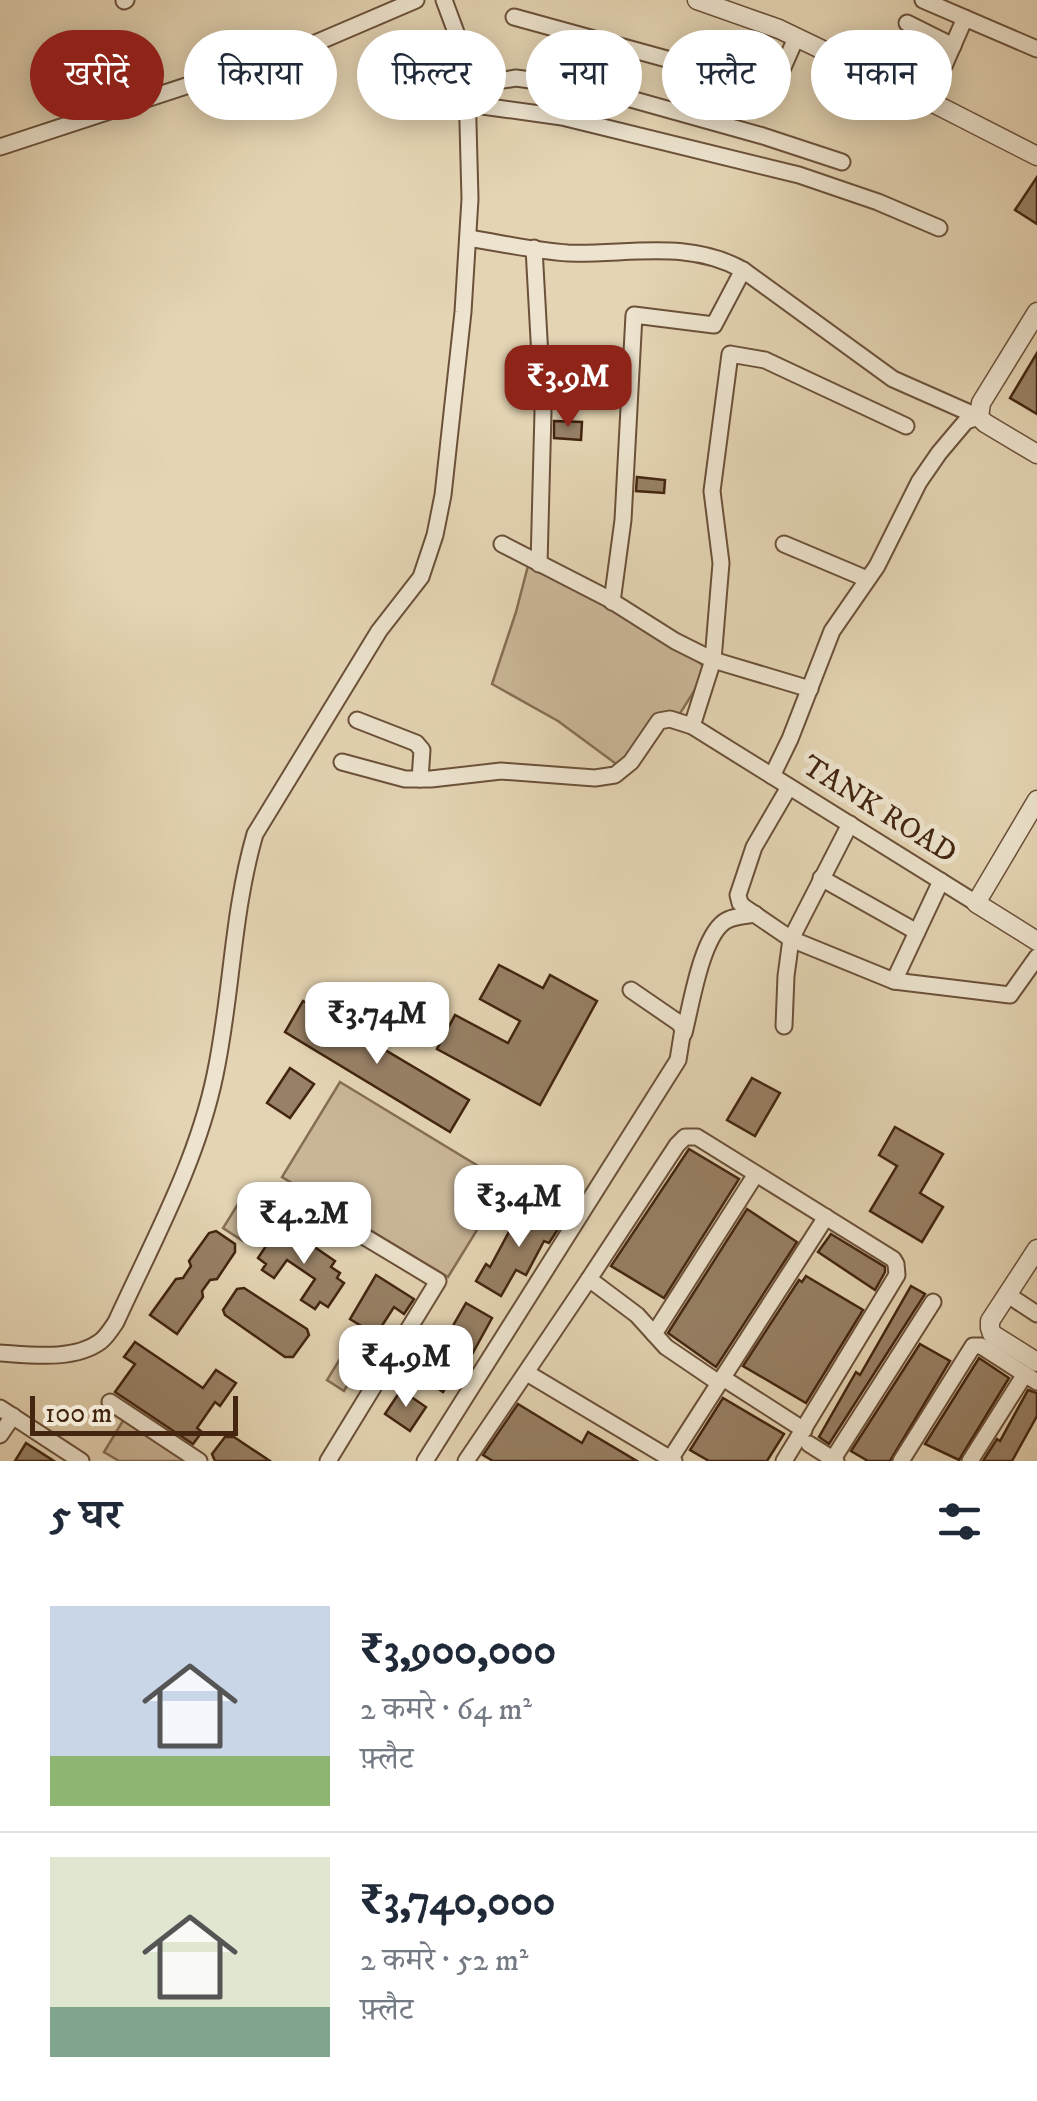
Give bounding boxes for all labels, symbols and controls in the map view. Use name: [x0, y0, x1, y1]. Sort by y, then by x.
chip: खरीदें: [30, 30, 164, 120]
chip: किराया: [184, 30, 337, 120]
chip: फ़िल्टर: [357, 30, 506, 120]
chip: नया: [526, 30, 642, 120]
chip: फ़्लैट: [662, 30, 791, 120]
chip: मकान: [811, 30, 952, 120]
pin: ₹3.9M: [498, 345, 638, 430]
text: ₹3.9M: [527, 357, 609, 397]
street label: TANK ROAD: [795, 748, 963, 872]
pin: ₹3.74M: [296, 982, 458, 1067]
text: ₹3.74M: [327, 994, 427, 1034]
pin: ₹3.4M: [449, 1165, 589, 1250]
text: ₹3.4M: [476, 1177, 562, 1217]
pin: ₹4.2M: [234, 1182, 374, 1267]
text: ₹4.2M: [259, 1194, 349, 1234]
pin: ₹4.9M: [336, 1325, 476, 1410]
text: ₹4.9M: [361, 1337, 451, 1377]
scale bar: [30, 1391, 238, 1436]
text: 100 m: [45, 1396, 112, 1431]
text: 5 घर: [50, 1490, 122, 1542]
icon: filters: [932, 1494, 987, 1549]
text: ₹3,900,000: [360, 1625, 556, 1677]
icon: home: [130, 1646, 250, 1766]
text: 2 कमरे · 64 m²: [360, 1690, 532, 1730]
text: फ़्लैट: [360, 1740, 413, 1780]
text: ₹3,740,000: [360, 1876, 555, 1928]
icon: home: [130, 1897, 250, 2017]
text: 2 कमरे · 52 m²: [360, 1941, 528, 1981]
text: फ़्लैट: [360, 1991, 413, 2031]

